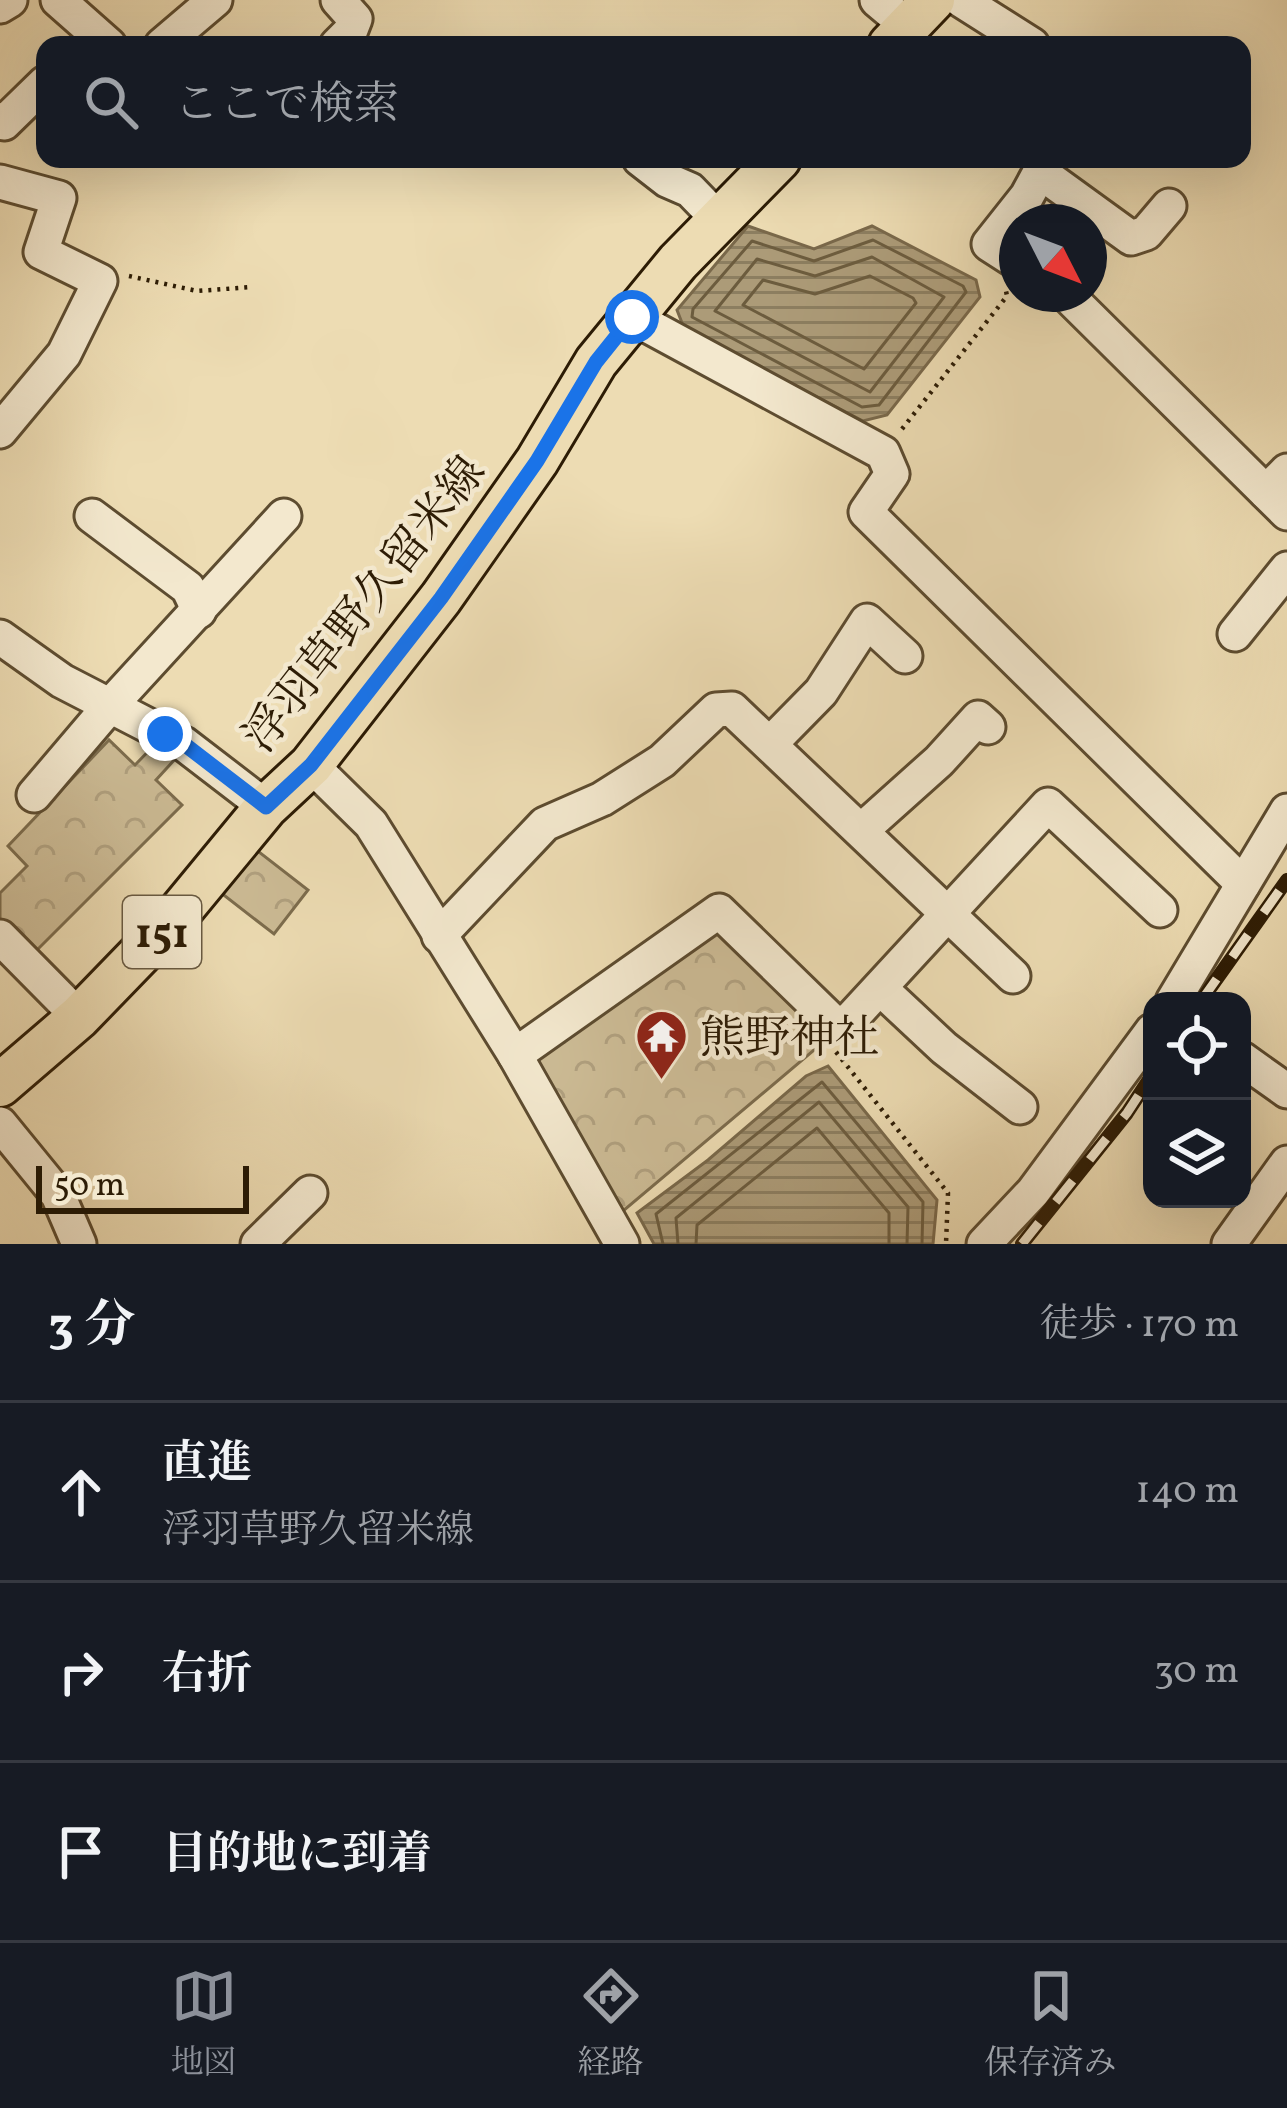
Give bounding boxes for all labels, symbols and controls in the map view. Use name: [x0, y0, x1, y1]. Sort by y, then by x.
search box: [36, 36, 1251, 168]
icon: search: [78, 69, 144, 135]
text: ここで検索: [174, 75, 399, 138]
north arrow: [999, 204, 1107, 312]
route start: [605, 290, 659, 344]
street label: 浮羽草野久留米線: [231, 445, 502, 767]
route end: [138, 707, 192, 761]
road number: 151: [123, 896, 201, 968]
map controls: [1143, 992, 1251, 1208]
button: locate: [1143, 992, 1251, 1100]
temple icon: 熊野神社: [633, 1008, 689, 1082]
place label: 熊野神社: [700, 1009, 880, 1072]
button: layers: [1143, 1100, 1251, 1208]
scale bar: [36, 1160, 249, 1213]
text: 50 m: [54, 1164, 125, 1210]
text: 3 分: [48, 1292, 135, 1363]
text: 徒歩 · 170 m: [1040, 1299, 1239, 1353]
text: 直進: [162, 1434, 252, 1497]
icon: ahead: [48, 1459, 114, 1525]
text: 140 m: [1136, 1465, 1239, 1519]
text: 浮羽草野久留米線: [162, 1505, 474, 1559]
icon: right: [48, 1639, 114, 1705]
text: 右折: [162, 1645, 252, 1708]
text: 30 m: [1154, 1645, 1239, 1699]
icon: arrive: [48, 1819, 114, 1885]
text: 目的地に到着: [162, 1825, 432, 1888]
tab: 地図: [171, 1963, 237, 2088]
tab: 経路: [578, 1963, 644, 2088]
tab: 保存済み: [985, 1963, 1117, 2088]

